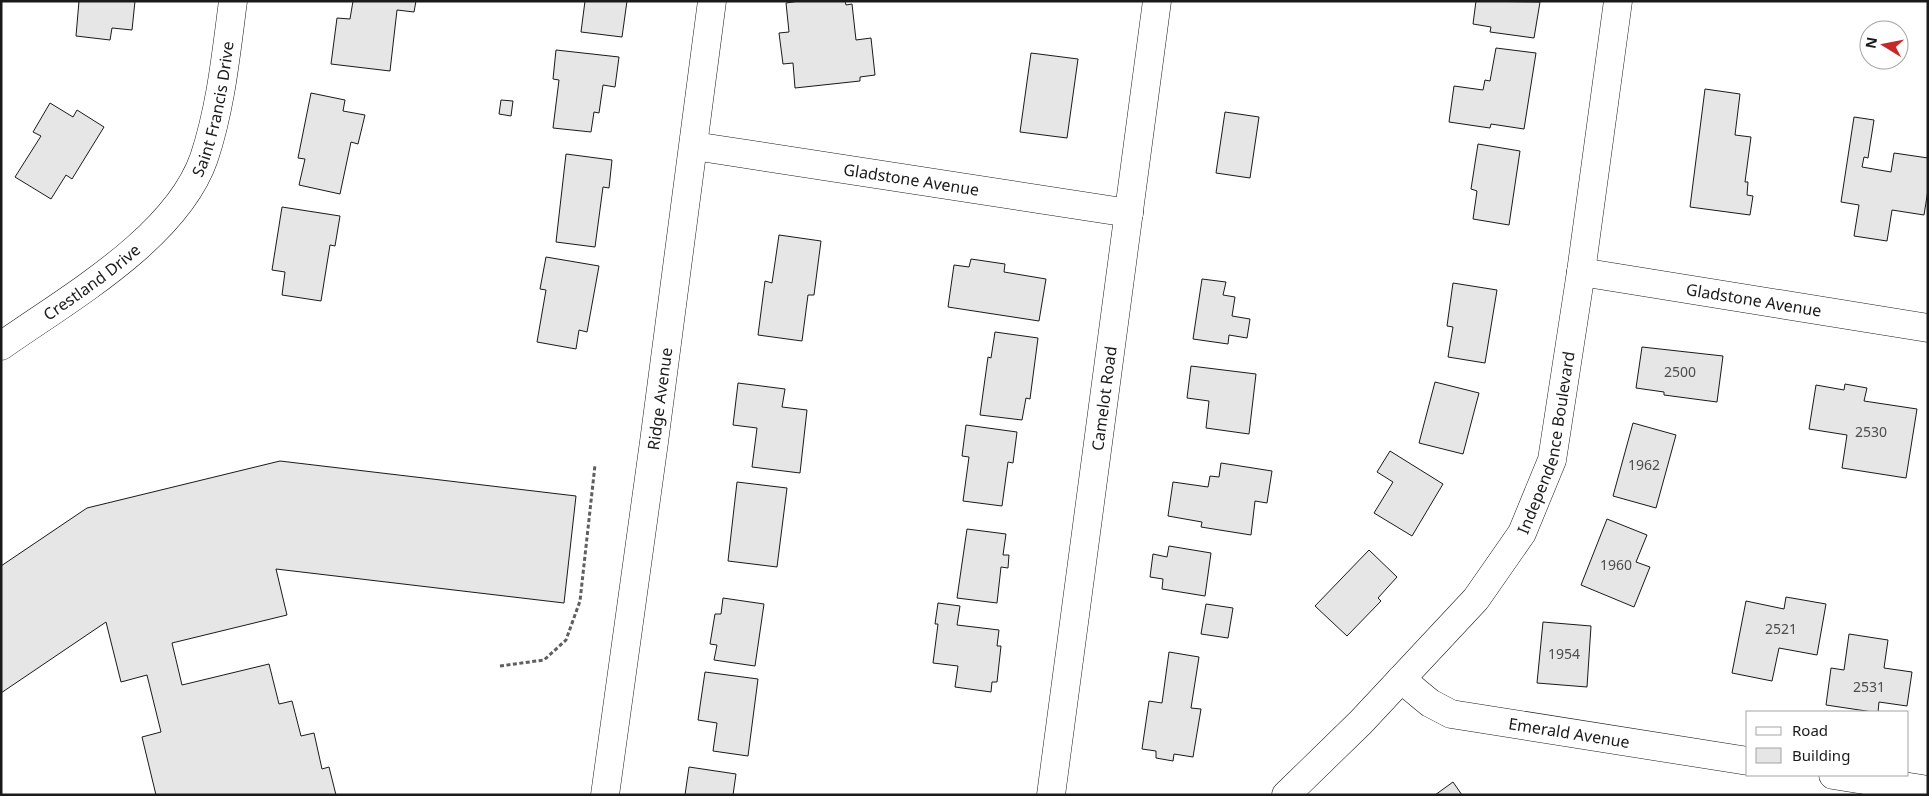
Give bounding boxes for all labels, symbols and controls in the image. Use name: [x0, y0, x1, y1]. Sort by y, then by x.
north arrow: [1859, 20, 1909, 70]
text: N: [1860, 35, 1881, 50]
street label: Saint Francis Drive: [187, 40, 239, 180]
street label: Gladstone Avenue: [842, 158, 981, 201]
street label: Crestland Drive: [39, 239, 145, 325]
street label: Gladstone Avenue: [1684, 278, 1823, 322]
street label: Camelot Road: [1086, 345, 1122, 452]
street label: Ridge Avenue: [642, 346, 677, 451]
street label: Independence Boulevard: [1512, 350, 1580, 537]
house number: 2500: [1664, 362, 1696, 381]
house number: 2530: [1855, 422, 1887, 441]
house number: 1962: [1628, 455, 1660, 474]
house number: 1960: [1600, 555, 1632, 574]
house number: 2521: [1765, 619, 1797, 638]
house number: 1954: [1548, 644, 1580, 663]
house number: 2531: [1853, 677, 1885, 696]
legend: [1746, 711, 1909, 776]
street label: Emerald Avenue: [1507, 712, 1631, 753]
text: Road: [1792, 720, 1828, 740]
text: Building: [1792, 745, 1850, 765]

